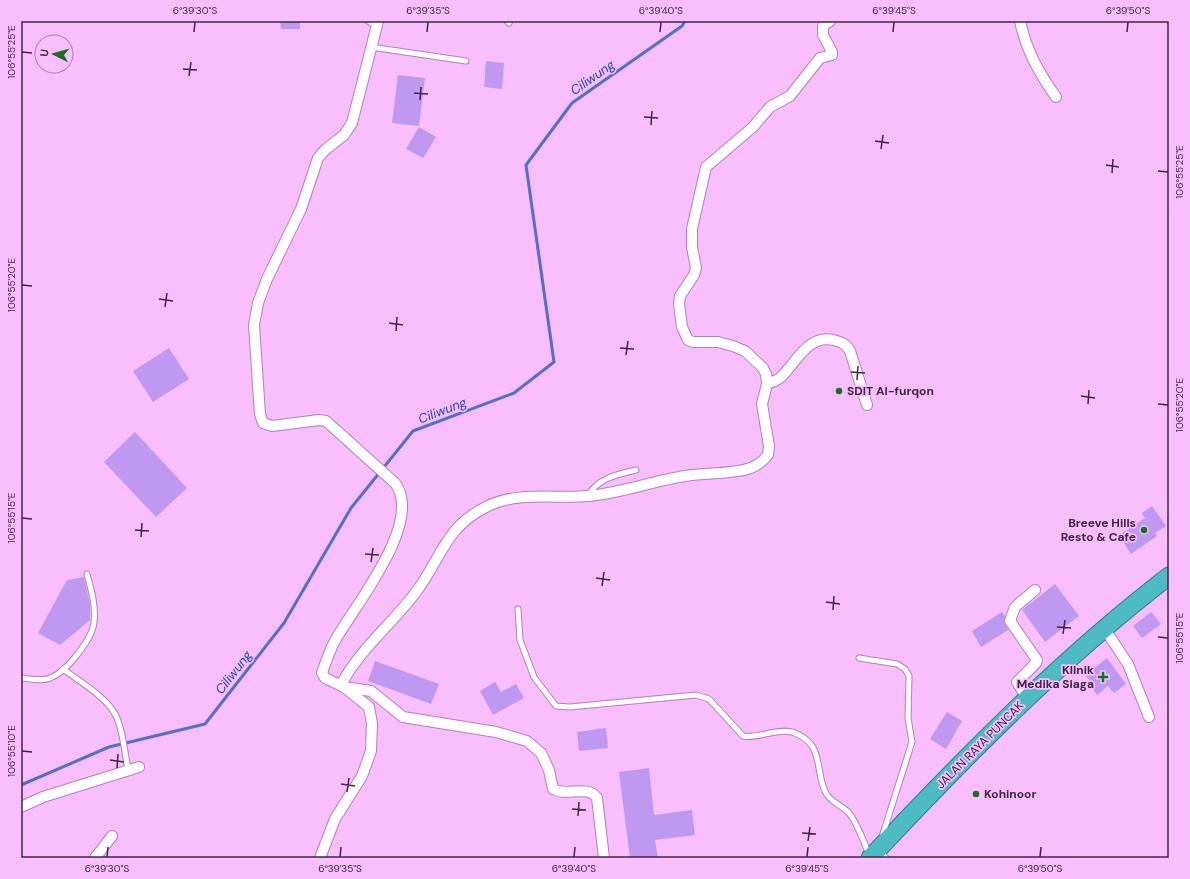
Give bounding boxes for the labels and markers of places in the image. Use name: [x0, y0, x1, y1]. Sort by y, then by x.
place label: SDIT Al-furqon: [847, 383, 934, 399]
marker: SDIT Al-furqon: [834, 386, 844, 396]
place label: Breeve Hills Resto & Cafe: [1061, 515, 1136, 545]
marker: Breeve Hills Resto & Cafe: [1139, 525, 1149, 535]
place label: Klinik Medika Siaga: [1017, 662, 1094, 692]
marker: Klinik Medika Siaga: [1097, 671, 1109, 683]
place label: Kohinoor: [984, 786, 1036, 802]
marker: Kohinoor: [971, 789, 981, 799]

